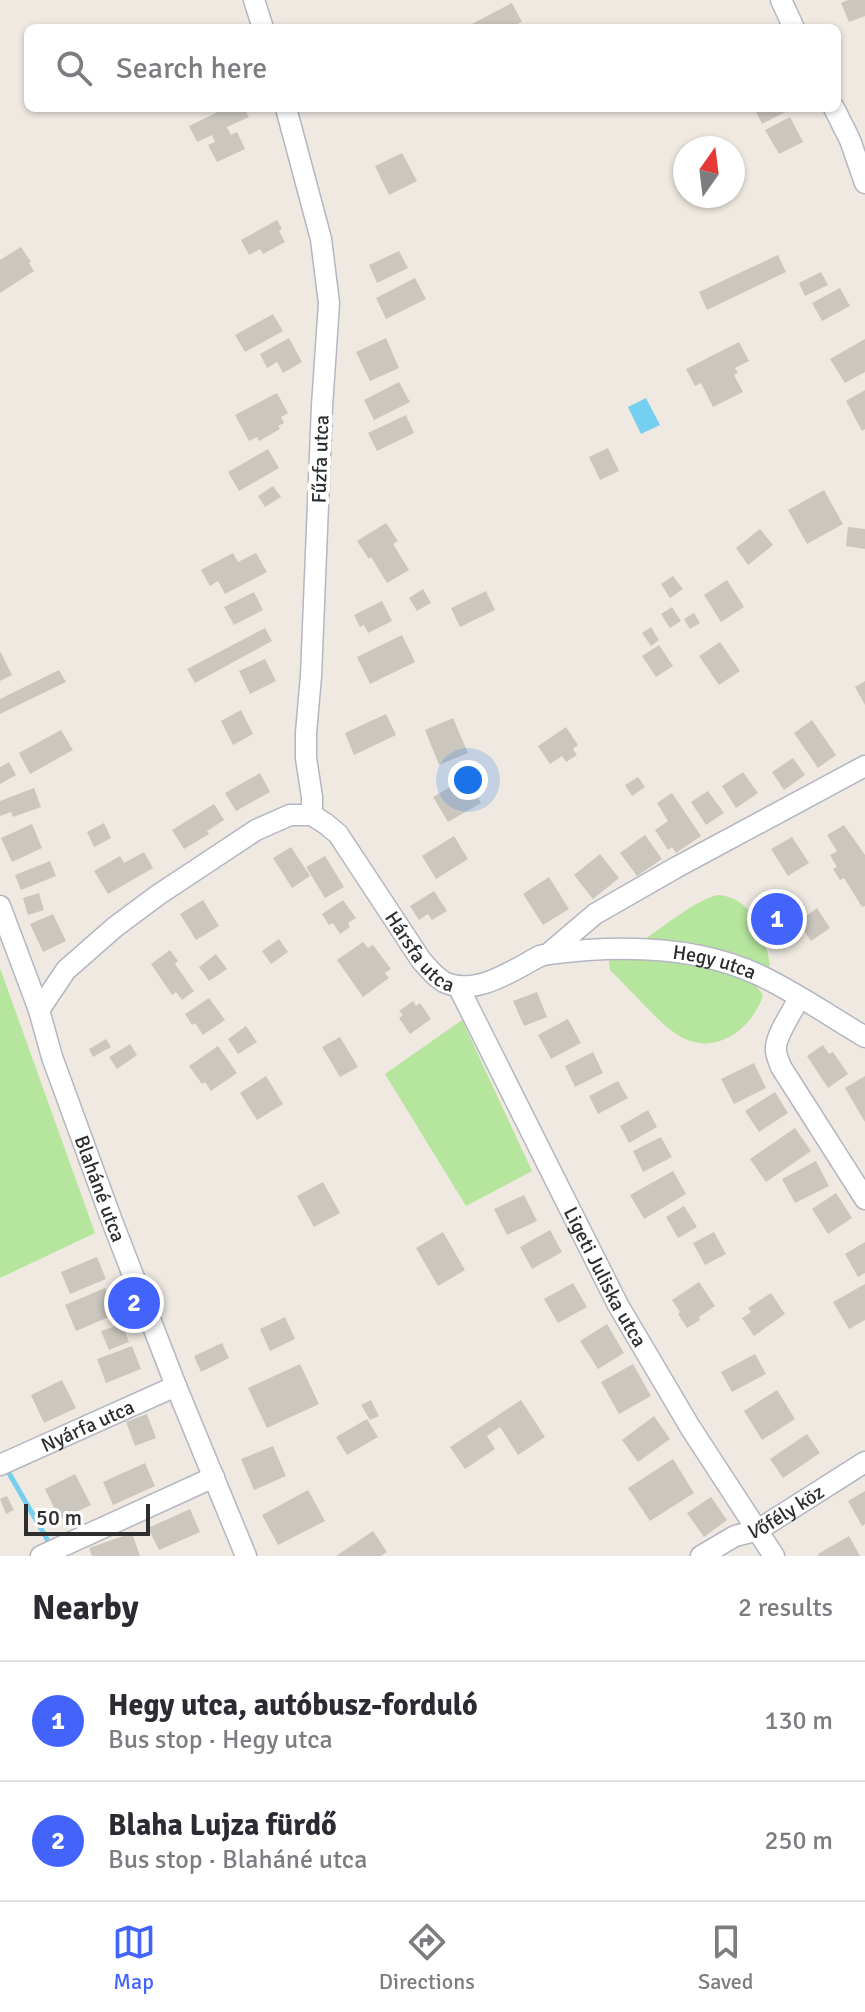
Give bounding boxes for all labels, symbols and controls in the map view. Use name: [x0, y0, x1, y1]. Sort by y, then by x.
search box: [24, 24, 841, 112]
icon: search: [52, 46, 96, 90]
text: Search here: [116, 50, 267, 87]
north arrow: [673, 136, 745, 208]
street label: Fűzfa utca: [306, 414, 335, 504]
your location: [448, 760, 488, 800]
pin: 1: [751, 889, 803, 949]
street label: Hársfa utca: [379, 907, 457, 998]
street label: Hegy utca: [671, 940, 760, 985]
street label: Blaháné utca: [69, 1132, 131, 1246]
street label: Ligeti Juliska utca: [558, 1203, 652, 1352]
pin: 2: [108, 1273, 160, 1333]
street label: Nyárfa utca: [37, 1394, 138, 1458]
street label: Vőfély köz: [745, 1479, 829, 1545]
scale bar: [24, 1500, 150, 1536]
text: 50 m: [36, 1504, 82, 1531]
text: Nearby: [32, 1587, 139, 1629]
text: 2 results: [738, 1592, 833, 1624]
text: Hegy utca, autóbusz-forduló: [108, 1687, 478, 1724]
text: 1: [51, 1705, 65, 1737]
text: 130 m: [764, 1705, 833, 1737]
text: Bus stop · Hegy utca: [108, 1724, 333, 1756]
text: Blaha Lujza fürdő: [108, 1807, 337, 1844]
text: 2: [51, 1825, 65, 1857]
text: 250 m: [764, 1825, 833, 1857]
text: Bus stop · Blaháné utca: [108, 1844, 367, 1876]
tab: Map: [112, 1920, 156, 1995]
tab: Directions: [379, 1920, 475, 1995]
tab: Saved: [698, 1920, 753, 1995]

